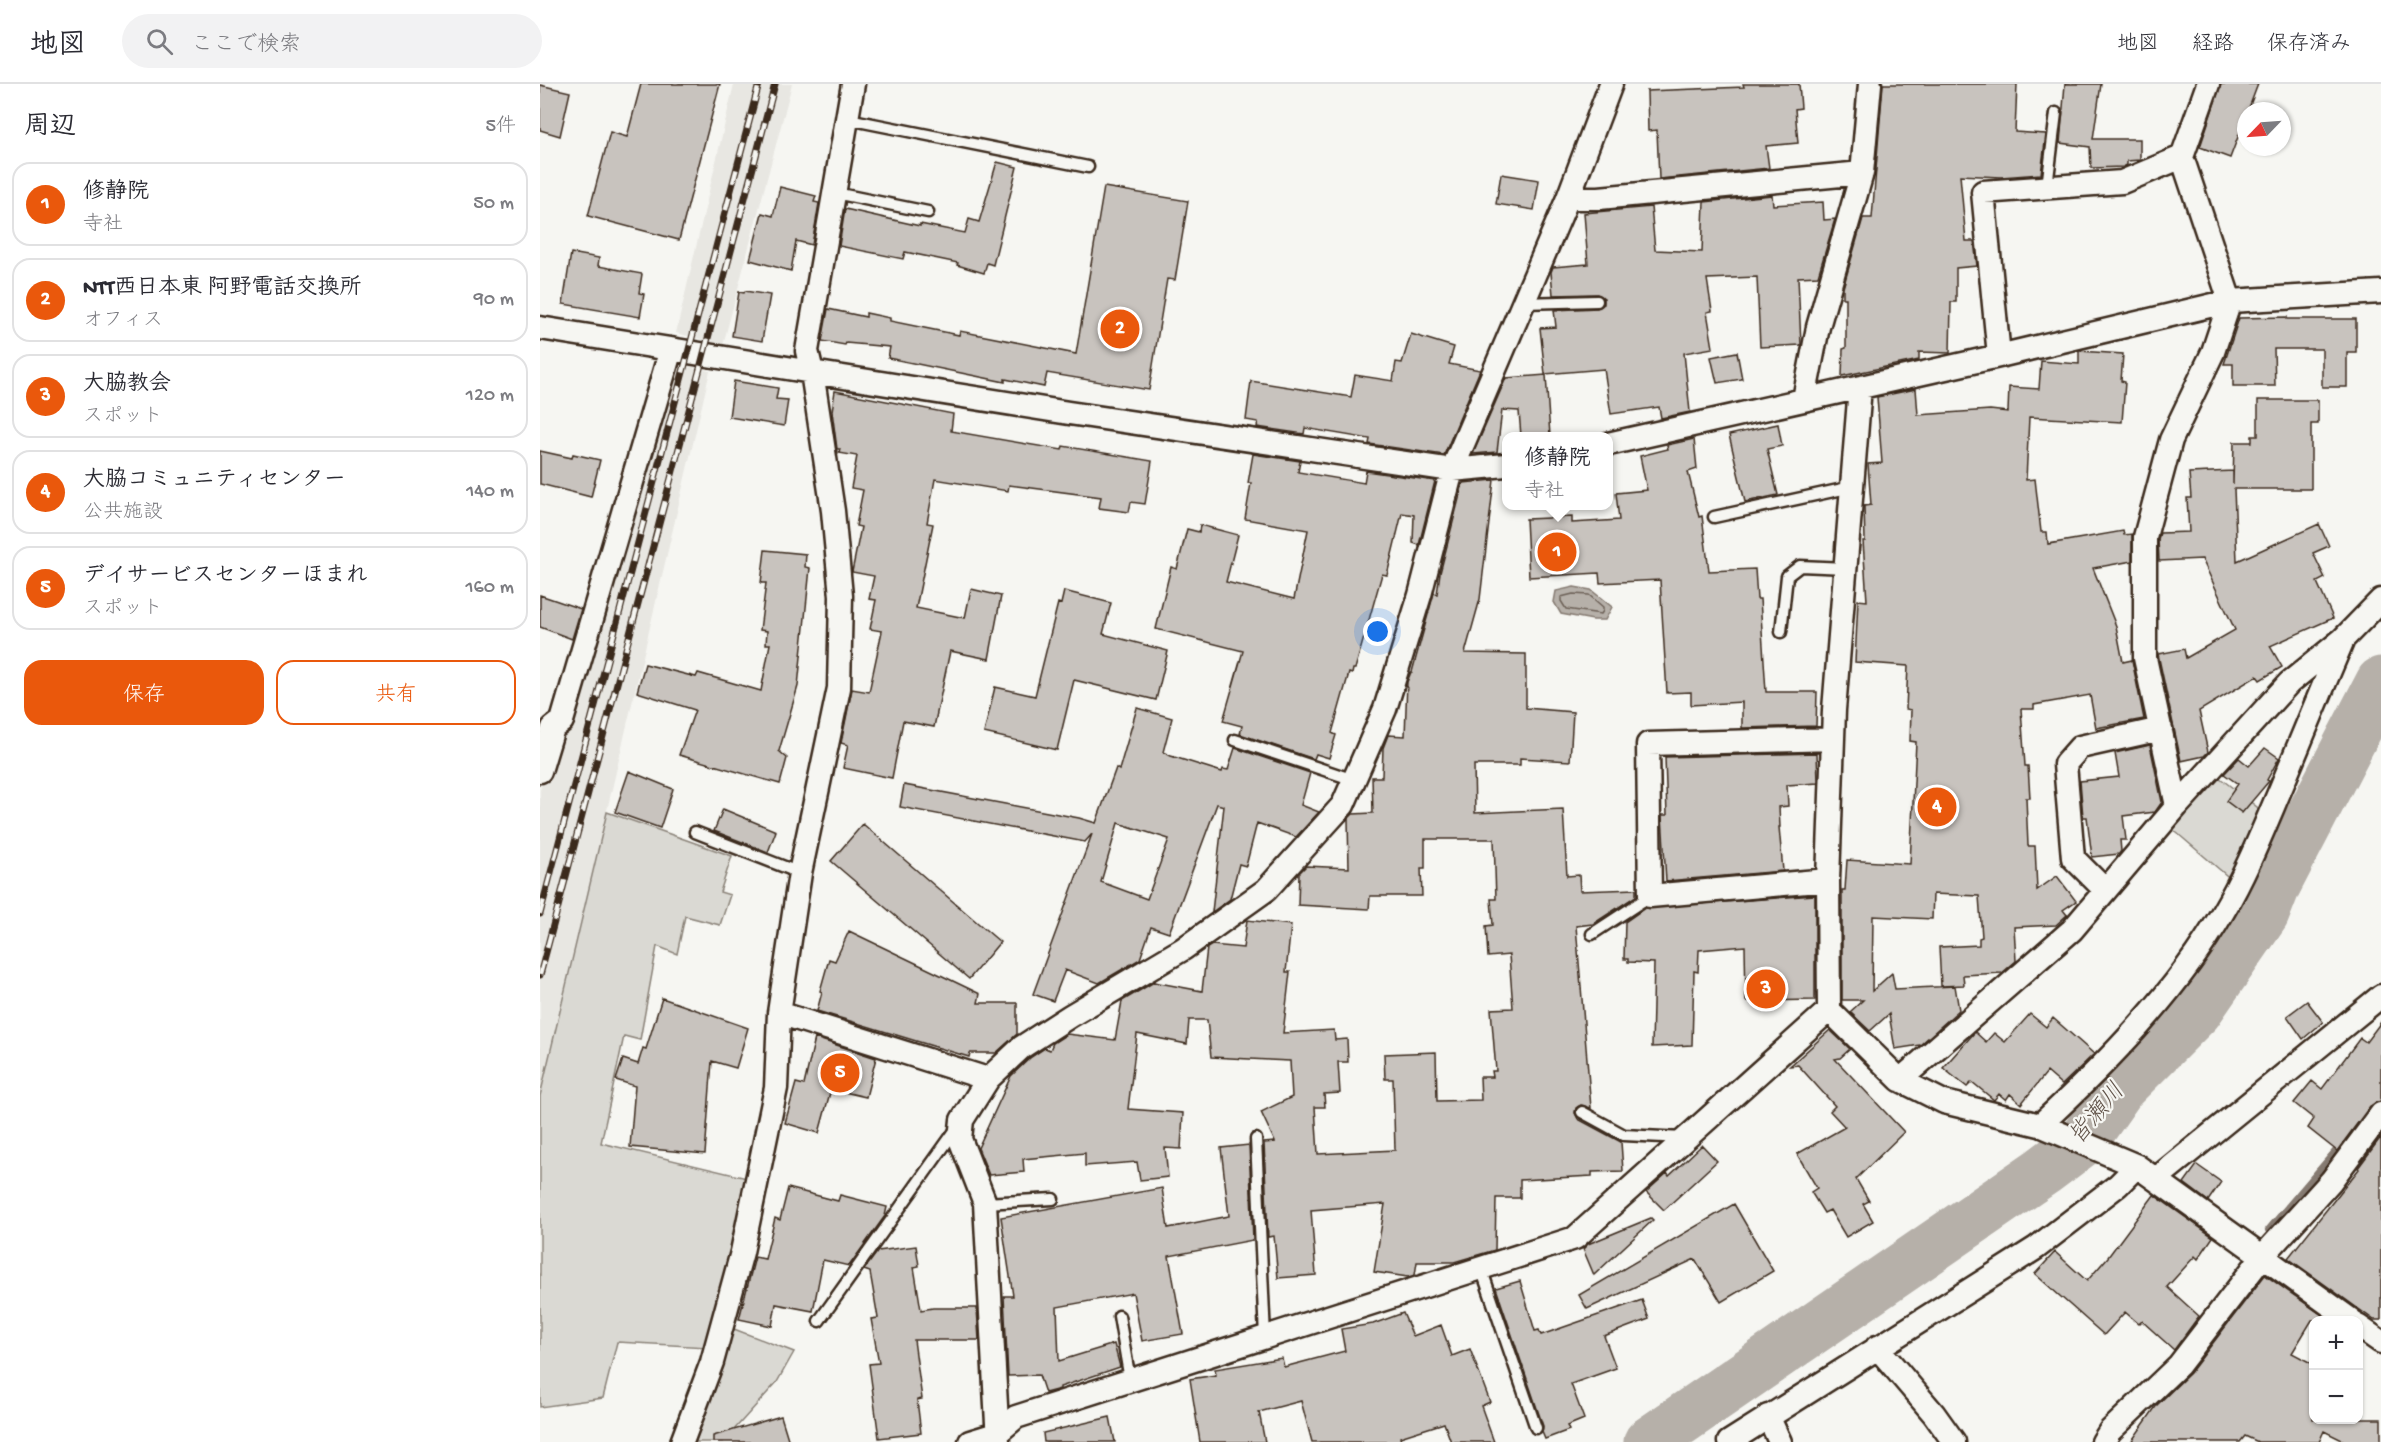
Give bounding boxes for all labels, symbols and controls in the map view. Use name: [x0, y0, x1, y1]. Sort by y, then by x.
search box: [122, 14, 542, 68]
icon: search: [143, 25, 176, 58]
text: 地図: [30, 30, 86, 63]
text: ここで検索: [191, 33, 301, 59]
text: 地図: [2117, 33, 2159, 58]
text: 経路: [2192, 33, 2234, 58]
text: 保存済み: [2267, 33, 2351, 58]
north arrow: [2237, 102, 2291, 156]
text: 周辺: [24, 113, 76, 144]
text: 5件: [485, 116, 516, 139]
text: 修静院: [83, 180, 149, 206]
text: 1: [41, 193, 50, 216]
text: 50 m: [473, 193, 514, 216]
text: 寺社: [83, 214, 123, 237]
text: NTT西日本東 阿野電話交換所: [83, 276, 362, 302]
text: 2: [41, 289, 50, 312]
text: 90 m: [474, 289, 514, 312]
pin: 2: [1100, 306, 1140, 352]
text: オフィス: [83, 310, 163, 333]
text: 大脇教会: [83, 372, 171, 398]
text: 3: [40, 385, 51, 408]
text: 120 m: [466, 385, 514, 408]
text: スポット: [83, 406, 163, 429]
popup: [1502, 432, 1613, 510]
text: 修静院: [1524, 447, 1591, 473]
text: 大脇コミュニティセンター: [83, 468, 346, 494]
text: 4: [41, 481, 50, 504]
text: 140 m: [466, 481, 514, 504]
text: 寺社: [1524, 481, 1564, 504]
text: 公共施設: [83, 502, 163, 525]
pin: 1: [1538, 530, 1576, 574]
text: デイサービスセンターほまれ: [83, 564, 368, 590]
text: 5: [40, 577, 51, 600]
text: 160 m: [465, 577, 514, 600]
text: スポット: [83, 598, 163, 621]
your location: [1363, 617, 1392, 646]
button: 保存: [24, 660, 264, 725]
button: 共有: [276, 660, 516, 725]
pin: 4: [1918, 784, 1956, 830]
pin: 3: [1746, 966, 1786, 1012]
pin: 5: [820, 1050, 860, 1096]
water label: 皆瀬川: [2063, 1077, 2132, 1152]
map controls: [2309, 1316, 2363, 1424]
button: +: [2309, 1316, 2363, 1370]
button: −: [2309, 1370, 2363, 1424]

